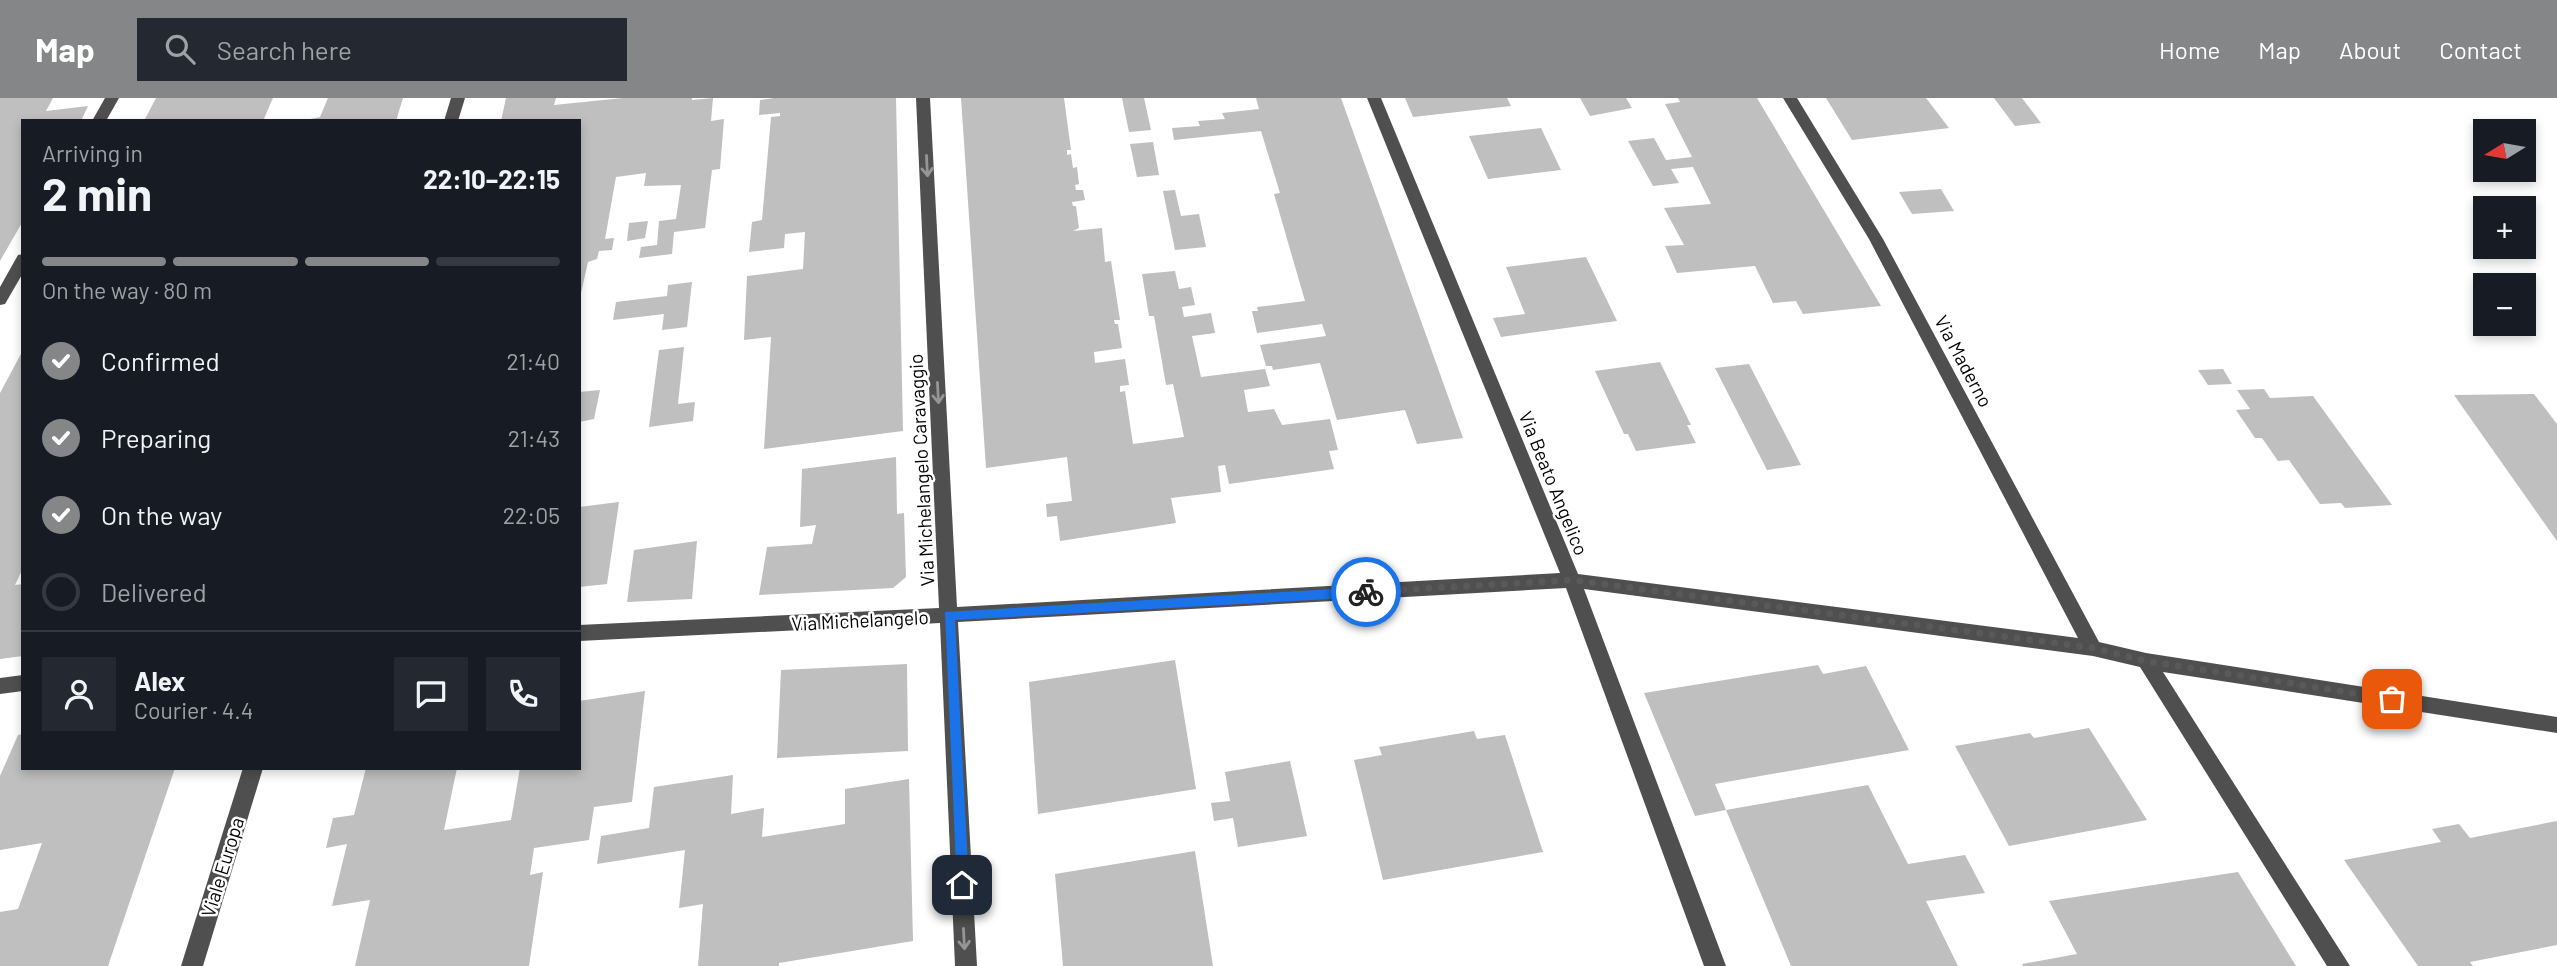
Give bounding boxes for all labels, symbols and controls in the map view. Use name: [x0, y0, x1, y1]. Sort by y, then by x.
search box: [137, 18, 627, 81]
text: Map: [35, 29, 95, 69]
icon: search: [161, 30, 199, 68]
text: Search here: [217, 34, 352, 65]
text: Home: [2159, 35, 2220, 64]
text: Map: [2258, 35, 2301, 64]
text: About: [2339, 35, 2401, 64]
text: Contact: [2439, 35, 2522, 64]
north arrow: [2473, 119, 2536, 182]
map controls: [2473, 119, 2536, 336]
text: Arriving in: [42, 139, 143, 167]
one-way arrow: [920, 154, 933, 177]
text: 22:10–22:15: [423, 163, 560, 194]
text: 2 min: [42, 165, 152, 220]
button: +: [2473, 196, 2536, 259]
button: −: [2473, 273, 2536, 336]
text: On the way · 80 m: [42, 276, 212, 304]
street label: Via Maderno: [1930, 311, 1998, 411]
icon: check: [42, 342, 80, 380]
text: Confirmed: [101, 345, 220, 376]
text: 21:40: [506, 347, 560, 375]
street label: Via Michelangelo Caravaggio: [903, 353, 939, 587]
one-way arrow: [931, 382, 944, 405]
street label: Via Beato Angelico: [1515, 408, 1593, 558]
icon: check: [42, 419, 80, 457]
text: Preparing: [101, 422, 211, 453]
text: 21:43: [508, 424, 560, 452]
icon: check: [42, 496, 80, 534]
text: On the way: [101, 499, 222, 530]
text: 22:05: [503, 501, 560, 529]
courier: [1331, 557, 1401, 627]
icon: bike: [1347, 573, 1385, 611]
text: Delivered: [101, 576, 207, 607]
street label: Via Michelangelo: [791, 605, 929, 635]
button: person: [42, 657, 116, 731]
button: chat: [394, 657, 468, 731]
button: phone: [486, 657, 560, 731]
text: Alex: [134, 665, 185, 696]
pin: [2362, 669, 2422, 729]
icon: bag: [2373, 680, 2411, 718]
text: Courier · 4.4: [134, 696, 253, 724]
street label: Viale Europa: [196, 814, 248, 920]
pin: [932, 855, 992, 915]
icon: home: [943, 866, 981, 904]
one-way arrow: [958, 927, 971, 950]

